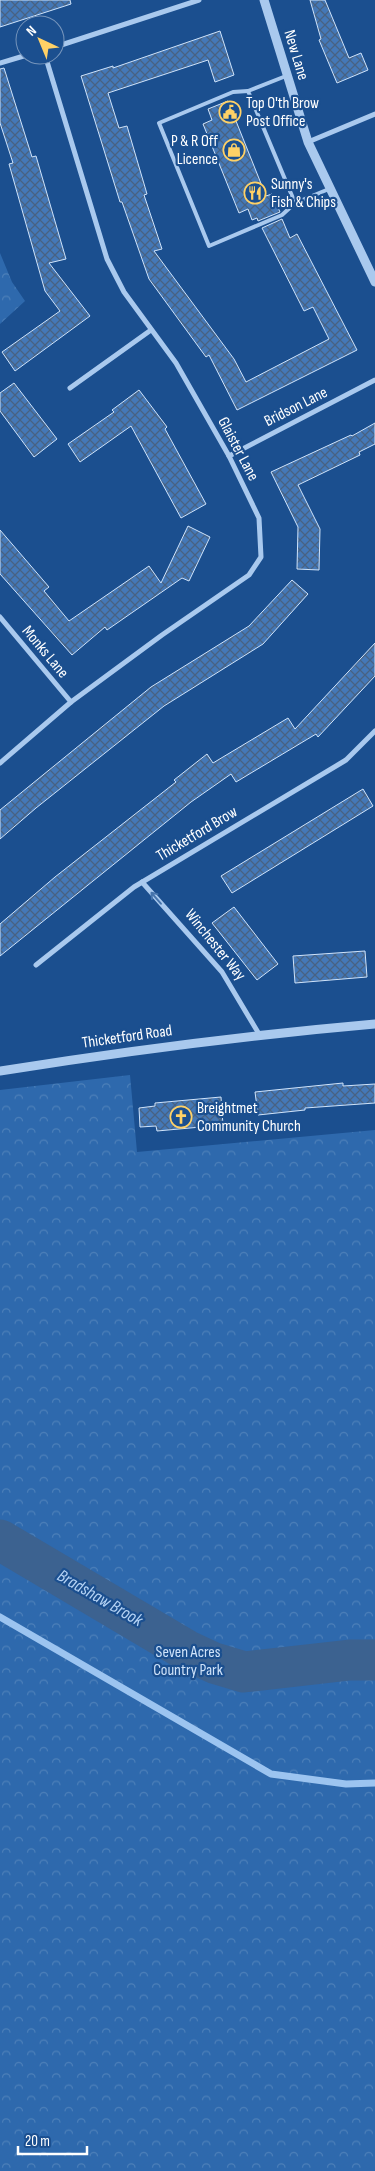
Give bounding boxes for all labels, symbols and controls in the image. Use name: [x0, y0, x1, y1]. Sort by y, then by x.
north arrow: [15, 15, 65, 65]
text: N: [23, 22, 40, 40]
street label: New Lane: [279, 28, 313, 82]
place label: Top O'th Brow Post Office: [246, 94, 319, 131]
public building icon: Top O'th Brow Post Office: [218, 100, 242, 124]
place label: P & R Off Licence: [171, 132, 219, 169]
shop icon: P & R Off Licence: [222, 138, 246, 162]
place label: Sunny's Fish & Chips: [271, 175, 336, 212]
restaurant icon: Sunny's Fish & Chips: [243, 181, 267, 205]
street label: Bridson Lane: [261, 383, 331, 431]
street label: Glaister Lane: [213, 414, 263, 484]
street label: Monks Lane: [18, 622, 72, 682]
street label: Thicketford Brow: [153, 802, 241, 866]
one-way arrow: [151, 892, 162, 905]
street label: Winchester Way: [180, 906, 250, 984]
street label: Thicketford Road: [81, 1021, 173, 1053]
place label: Breightmet Community Church: [197, 1099, 301, 1136]
church icon: Breightmet Community Church: [169, 1105, 193, 1129]
water label: Bradshaw Brook: [54, 1565, 148, 1632]
park label: Seven Acres Country Park: [153, 1643, 223, 1680]
scale bar: [18, 2124, 86, 2156]
text: 20 m: [25, 2132, 50, 2151]

